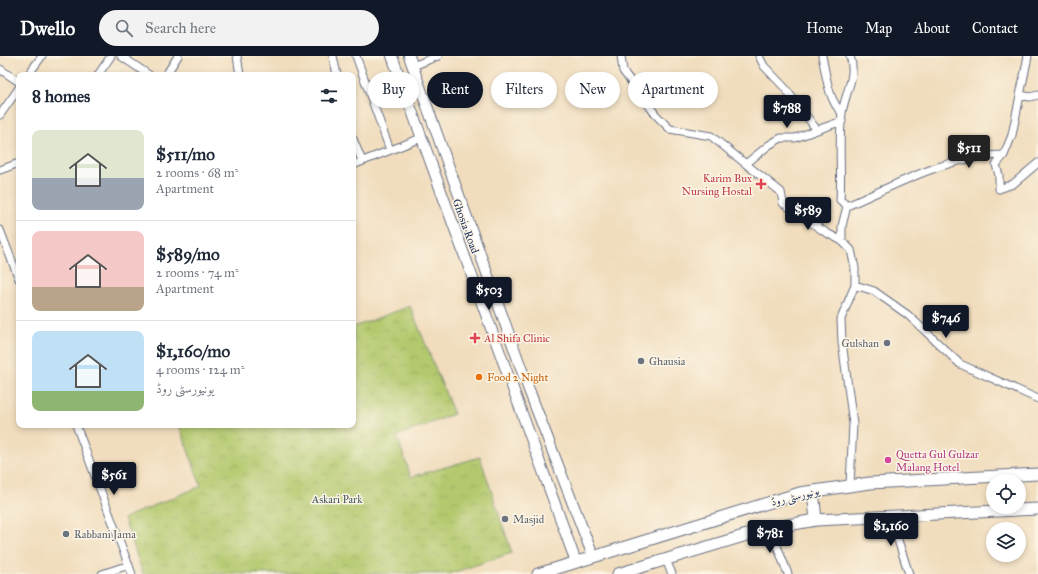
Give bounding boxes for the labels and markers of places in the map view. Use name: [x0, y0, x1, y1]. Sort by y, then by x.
pin: $788: [763, 95, 811, 129]
pin: $511: [945, 135, 993, 169]
place label: Karim Bux Nursing Hostal: [682, 172, 752, 198]
marker: Karim Bux Nursing Hostal: [755, 178, 767, 190]
pin: $589: [784, 197, 832, 231]
pin: $503: [465, 277, 513, 311]
pin: $746: [922, 305, 970, 339]
marker: Al Shifa Clinic: [469, 332, 481, 344]
place label: Al Shifa Clinic: [483, 332, 550, 345]
place label: Gulshan: [841, 337, 879, 350]
marker: Gulshan: [882, 338, 892, 348]
place label: Ghausia: [649, 355, 686, 368]
marker: Ghausia: [636, 356, 646, 366]
place label: Food 2 Night: [487, 371, 548, 384]
marker: Food 2 Night: [474, 372, 484, 382]
place label: Quetta Gul Gulzar Malang Hotel: [896, 448, 980, 474]
marker: Quetta Gul Gulzar Malang Hotel: [883, 455, 893, 465]
pin: $561: [90, 462, 138, 496]
place label: Masjid: [513, 513, 545, 526]
pin: $1,160: [858, 513, 924, 547]
marker: Masjid: [500, 514, 510, 524]
pin: $781: [746, 520, 794, 554]
place label: Rabbani Jama: [74, 528, 136, 542]
marker: Rabbani Jama: [61, 529, 71, 539]

